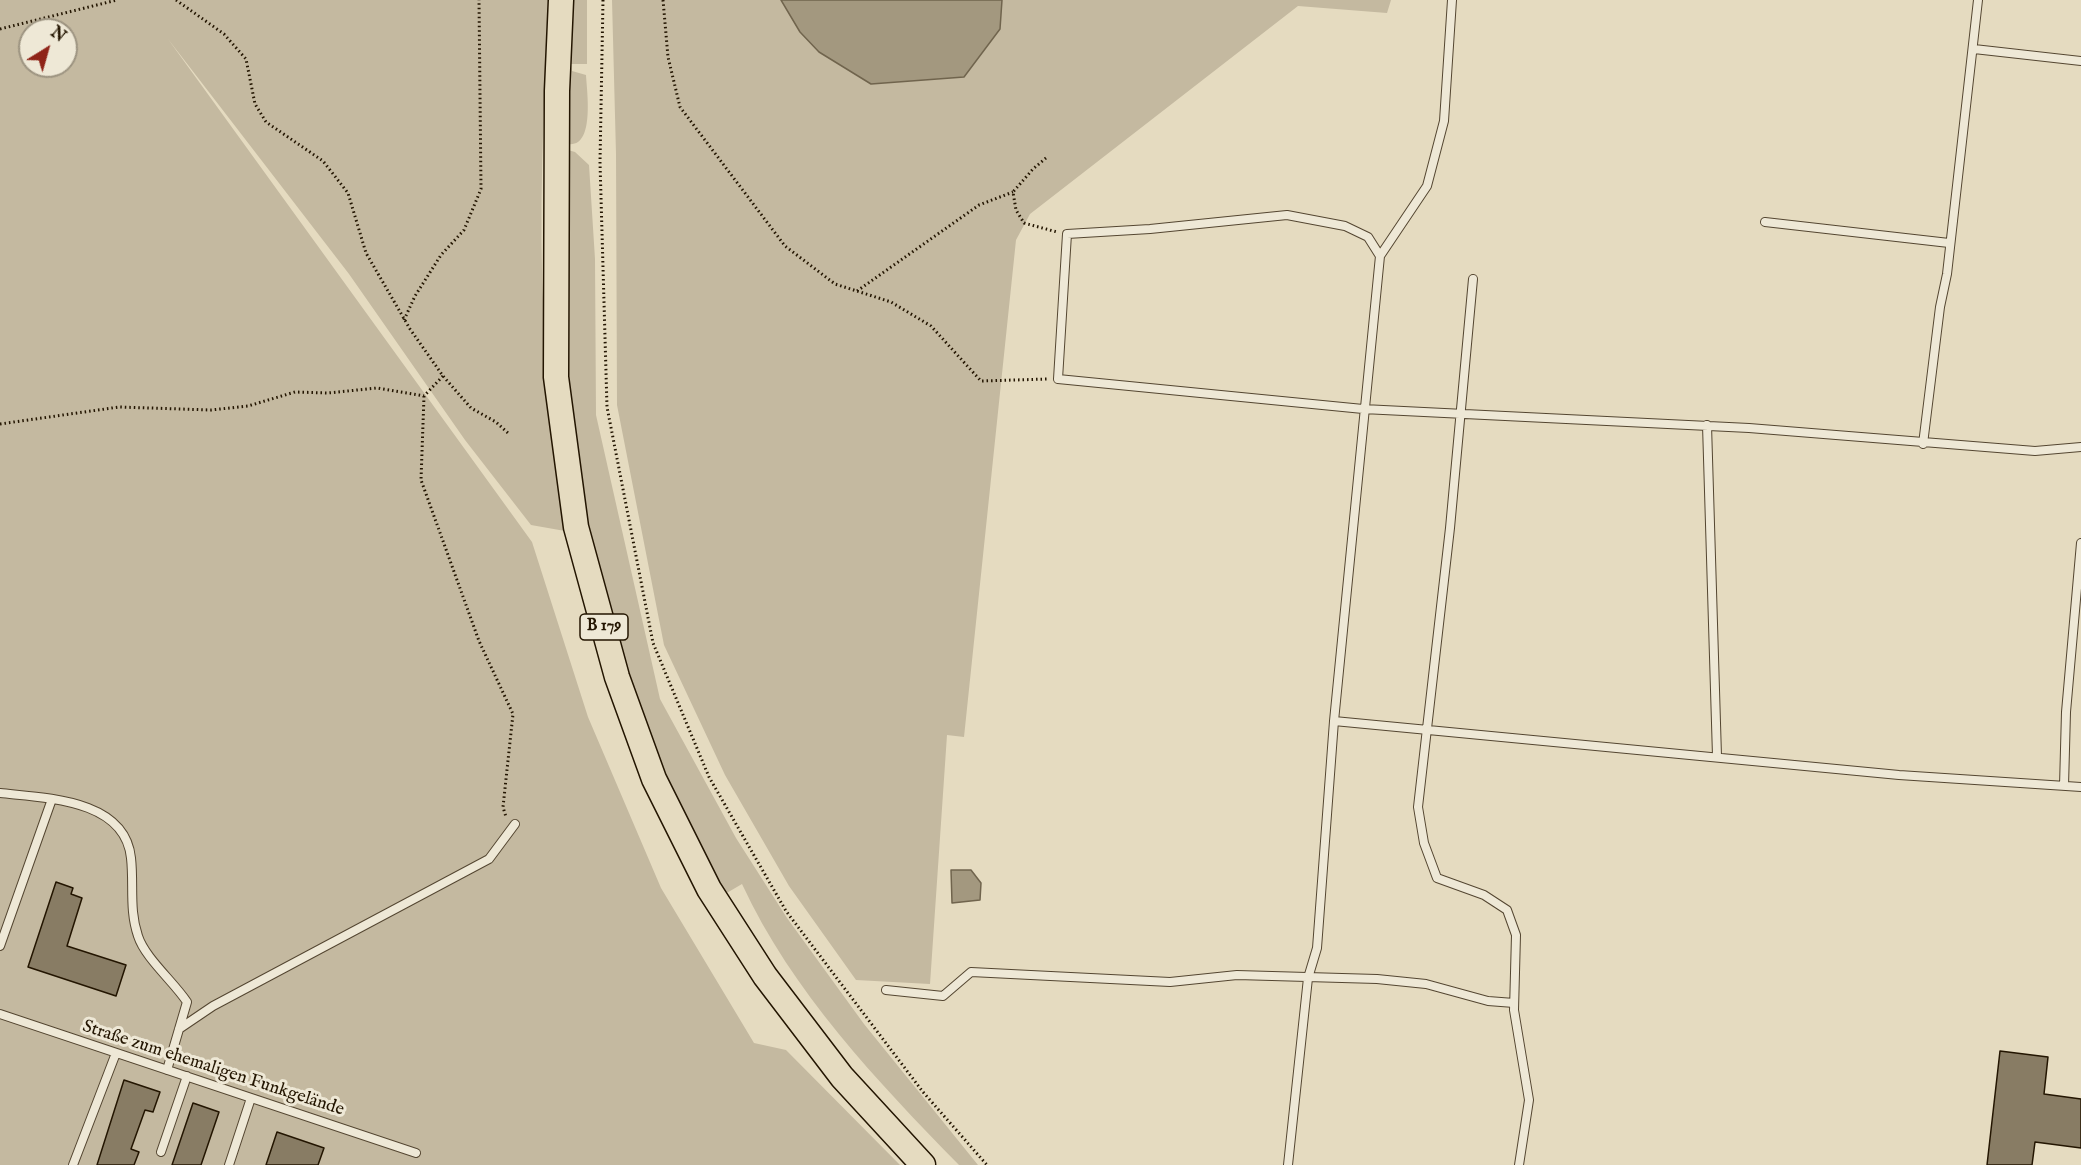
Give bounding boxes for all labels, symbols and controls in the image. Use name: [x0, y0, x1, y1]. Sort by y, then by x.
north arrow: [18, 18, 78, 78]
text: N: [46, 23, 69, 47]
road number: B 179: [580, 614, 628, 640]
street label: Straße zum ehemaligen Funkgelände: [79, 1016, 347, 1122]

